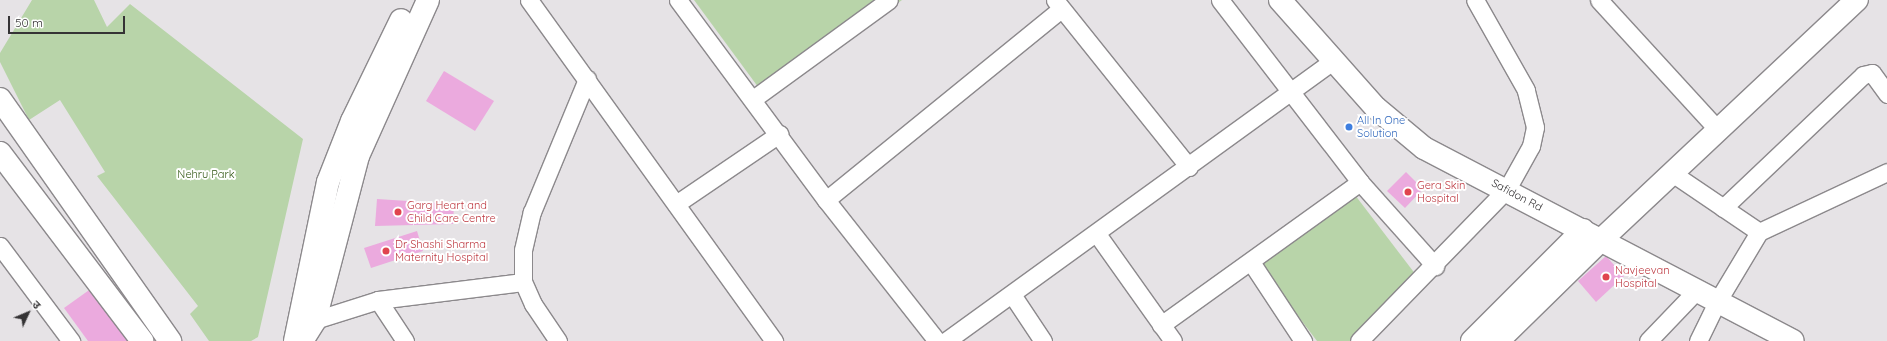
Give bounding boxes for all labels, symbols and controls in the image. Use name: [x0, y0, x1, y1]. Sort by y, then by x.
scale bar: [10, 8, 127, 34]
text: 50 m: [15, 15, 43, 30]
place label: All In One Solution: [1357, 114, 1405, 140]
marker: All In One Solution: [1344, 122, 1354, 132]
park label: Nehru Park: [177, 167, 235, 181]
street label: Safidon Rd: [1489, 176, 1545, 214]
place label: Gera Skin Hospital: [1417, 179, 1465, 205]
marker: Gera Skin Hospital: [1402, 186, 1414, 198]
place label: Garg Heart and Child Care Centre: [407, 199, 496, 225]
marker: Garg Heart and Child Care Centre: [392, 206, 404, 218]
place label: Dr Shashi Sharma Maternity Hospital: [395, 238, 488, 264]
marker: Dr Shashi Sharma Maternity Hospital: [380, 245, 392, 257]
place label: Navjeevan Hospital: [1615, 264, 1670, 290]
marker: Navjeevan Hospital: [1600, 271, 1612, 283]
north arrow: [8, 293, 48, 333]
text: उ: [29, 297, 44, 312]

